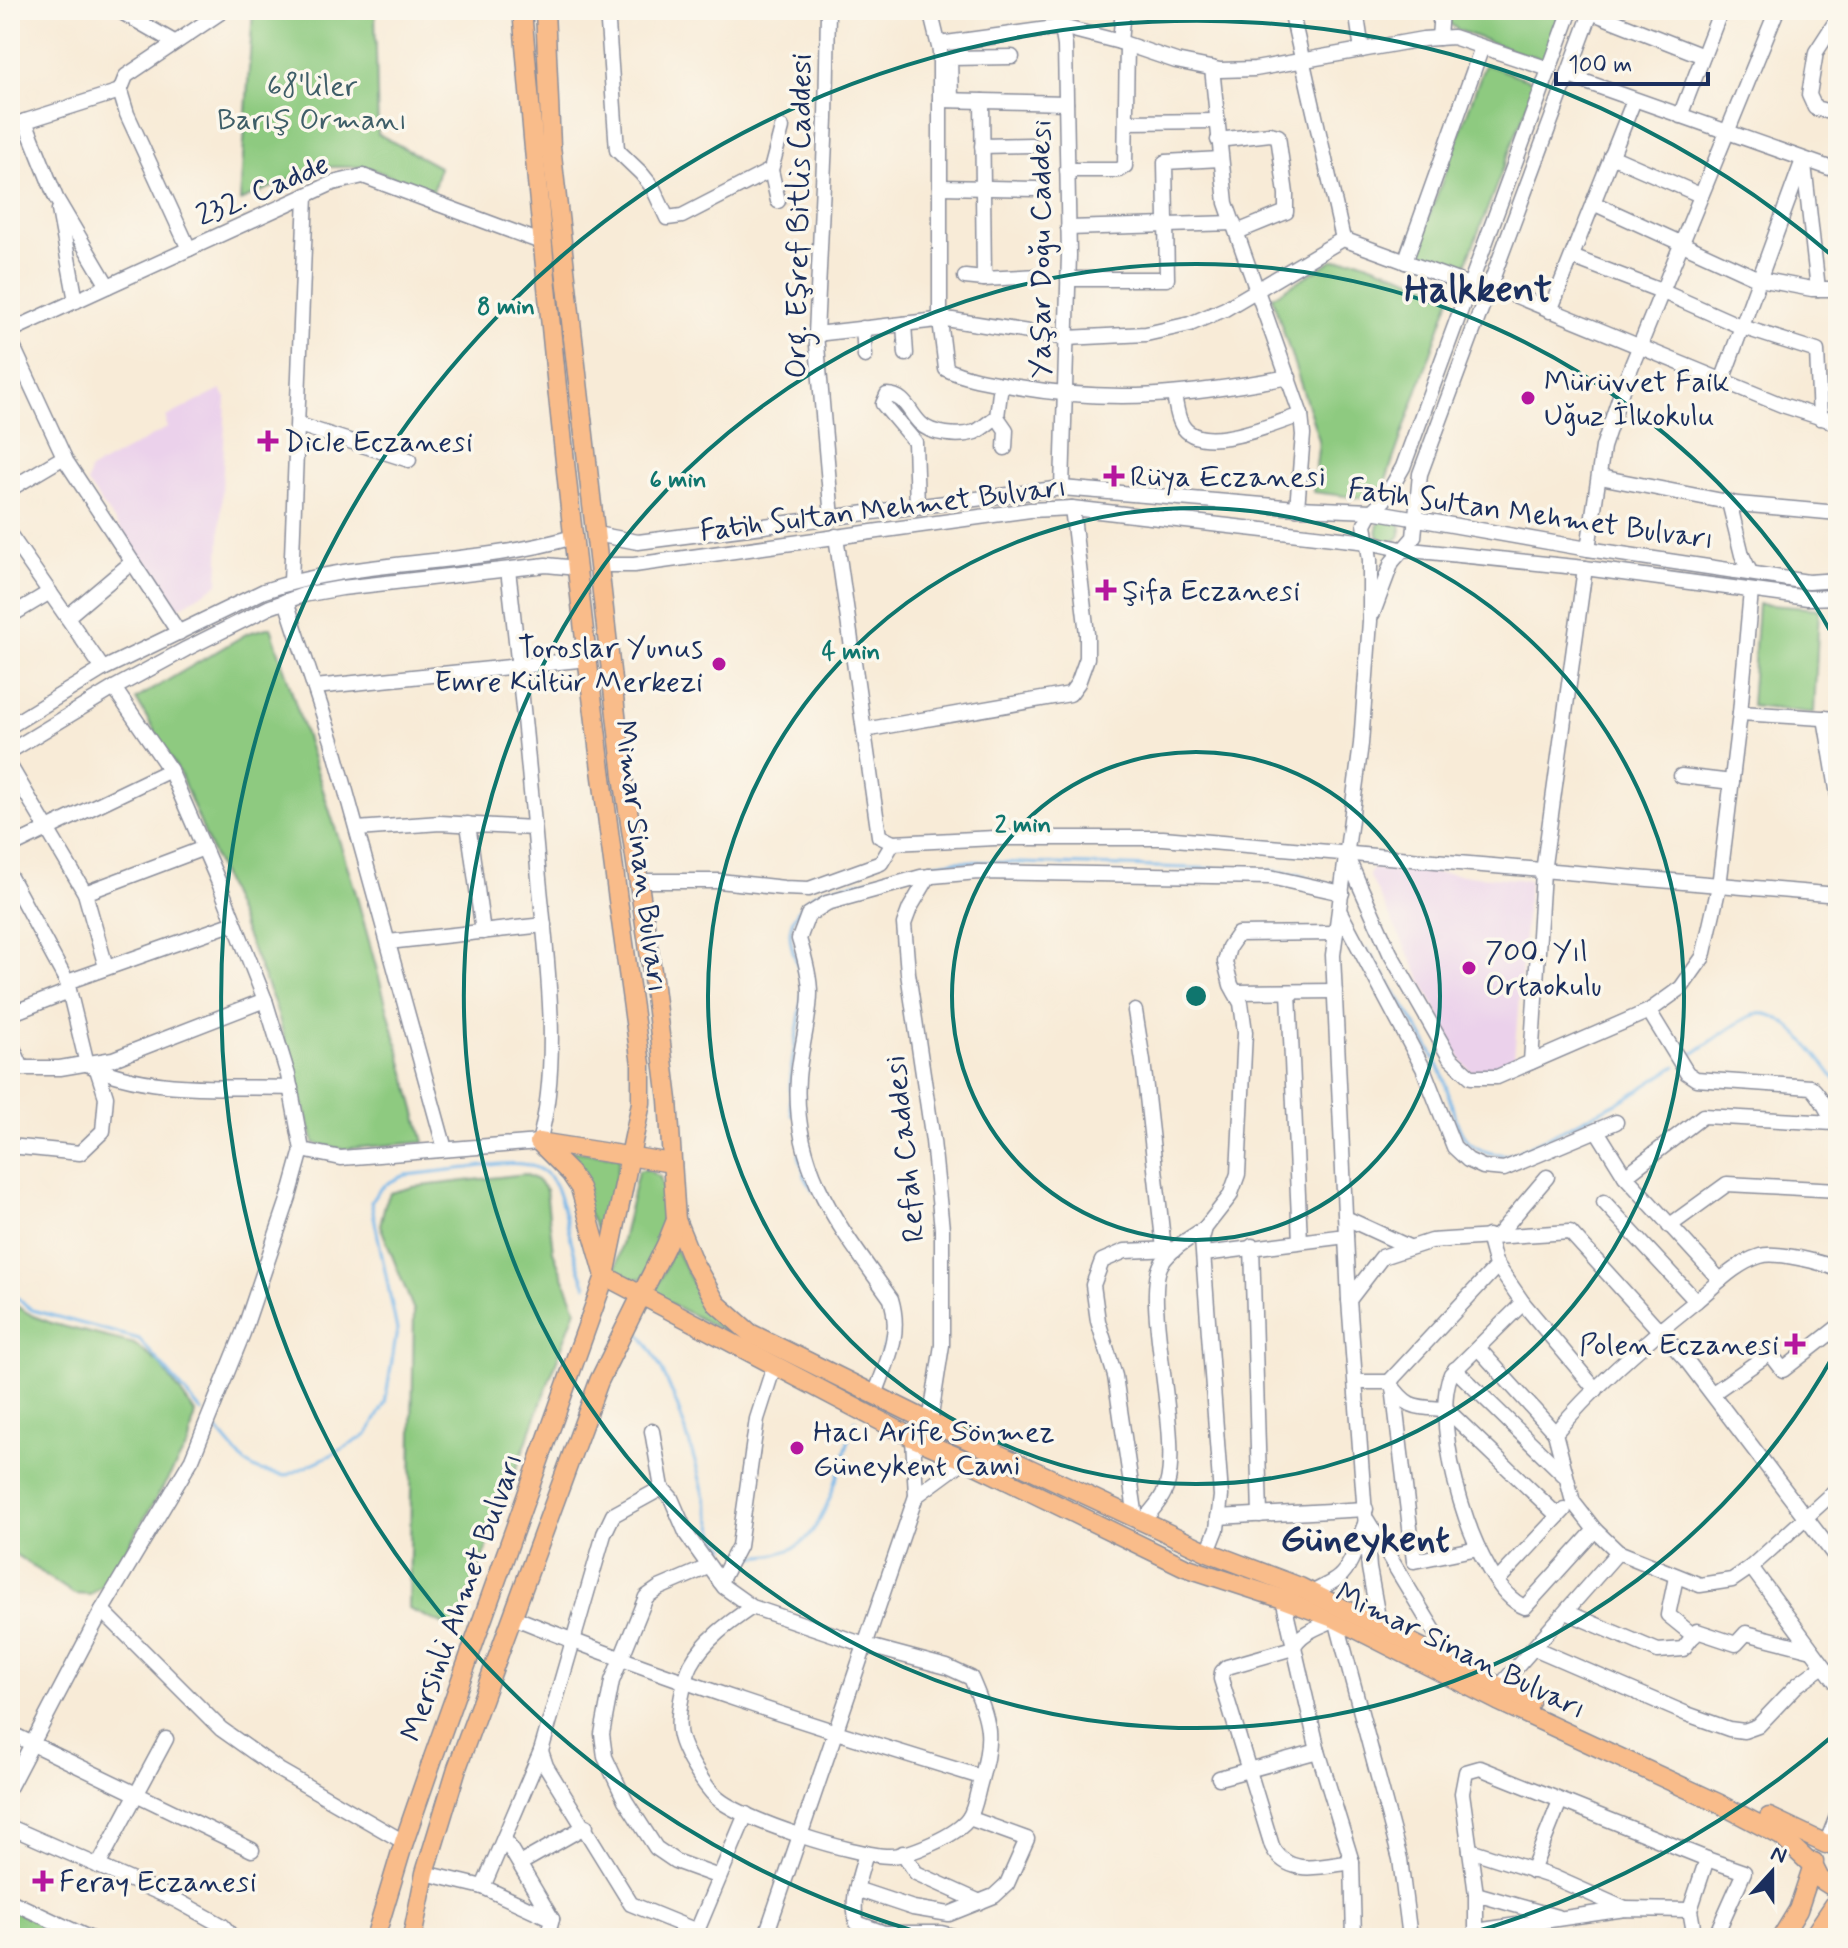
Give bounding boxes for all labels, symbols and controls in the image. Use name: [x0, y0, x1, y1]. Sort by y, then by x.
scale bar: [1556, 36, 1708, 86]
text: 100 m: [1568, 50, 1632, 81]
street label: Org. Eşref Bitlis Caddesi: [777, 53, 825, 379]
park label: 68'liler Barış Ormanı: [217, 67, 407, 140]
street label: Yaşar Doğu Caddesi: [1022, 120, 1061, 378]
street label: 232. Cadde: [190, 145, 335, 236]
district label: Halkkent: [1404, 266, 1552, 315]
text: 8 min: [477, 292, 535, 323]
place label: Mürüvvet Faik Uğuz İlkokulu: [1544, 363, 1730, 436]
marker: Mürüvvet Faik Uğuz İlkokulu: [1519, 389, 1537, 407]
place label: Dicle Eczanesi: [284, 423, 473, 462]
marker: Dicle Eczanesi: [259, 432, 277, 450]
place label: Rüya Eczanesi: [1130, 458, 1326, 497]
text: 6 min: [650, 465, 706, 496]
marker: Rüya Eczanesi: [1105, 467, 1123, 485]
street label: Fatih Sultan Mehmet Bulvarı: [698, 468, 1069, 551]
street label: Fatih Sultan Mehmet Bulvarı: [1345, 470, 1716, 559]
place label: Şifa Eczanesi: [1122, 572, 1300, 611]
marker: Şifa Eczanesi: [1097, 581, 1115, 599]
place label: Toroslar Yunus Emre Kültür Merkezi: [434, 629, 703, 702]
text: 4 min: [822, 637, 880, 668]
marker: Toroslar Yunus Emre Kültür Merkezi: [710, 655, 728, 673]
street label: Mimar Sinan Bulvarı: [604, 718, 677, 995]
text: 2 min: [995, 810, 1051, 841]
place label: 700. Yıl Ortaokulu: [1485, 933, 1602, 1006]
marker: 700. Yıl Ortaokulu: [1460, 959, 1478, 977]
centre of rings: [1182, 982, 1210, 1010]
street label: Refah Caddesi: [876, 1053, 935, 1244]
place label: Polen Eczanesi: [1579, 1326, 1779, 1365]
marker: Polen Eczanesi: [1786, 1335, 1804, 1353]
place label: Hacı Arife Sönmez Güneykent Cami: [813, 1413, 1055, 1486]
marker: Hacı Arife Sönmez Güneykent Cami: [788, 1439, 806, 1457]
street label: Mersinli Ahmet Bulvarı: [392, 1448, 533, 1747]
district label: Güneykent: [1280, 1516, 1450, 1565]
street label: Mimar Sinan Bulvarı: [1329, 1574, 1592, 1729]
north arrow: [1732, 1832, 1812, 1912]
text: N: [1767, 1839, 1790, 1871]
place label: Feray Eczanesi: [59, 1863, 257, 1902]
marker: Feray Eczanesi: [34, 1872, 52, 1890]

